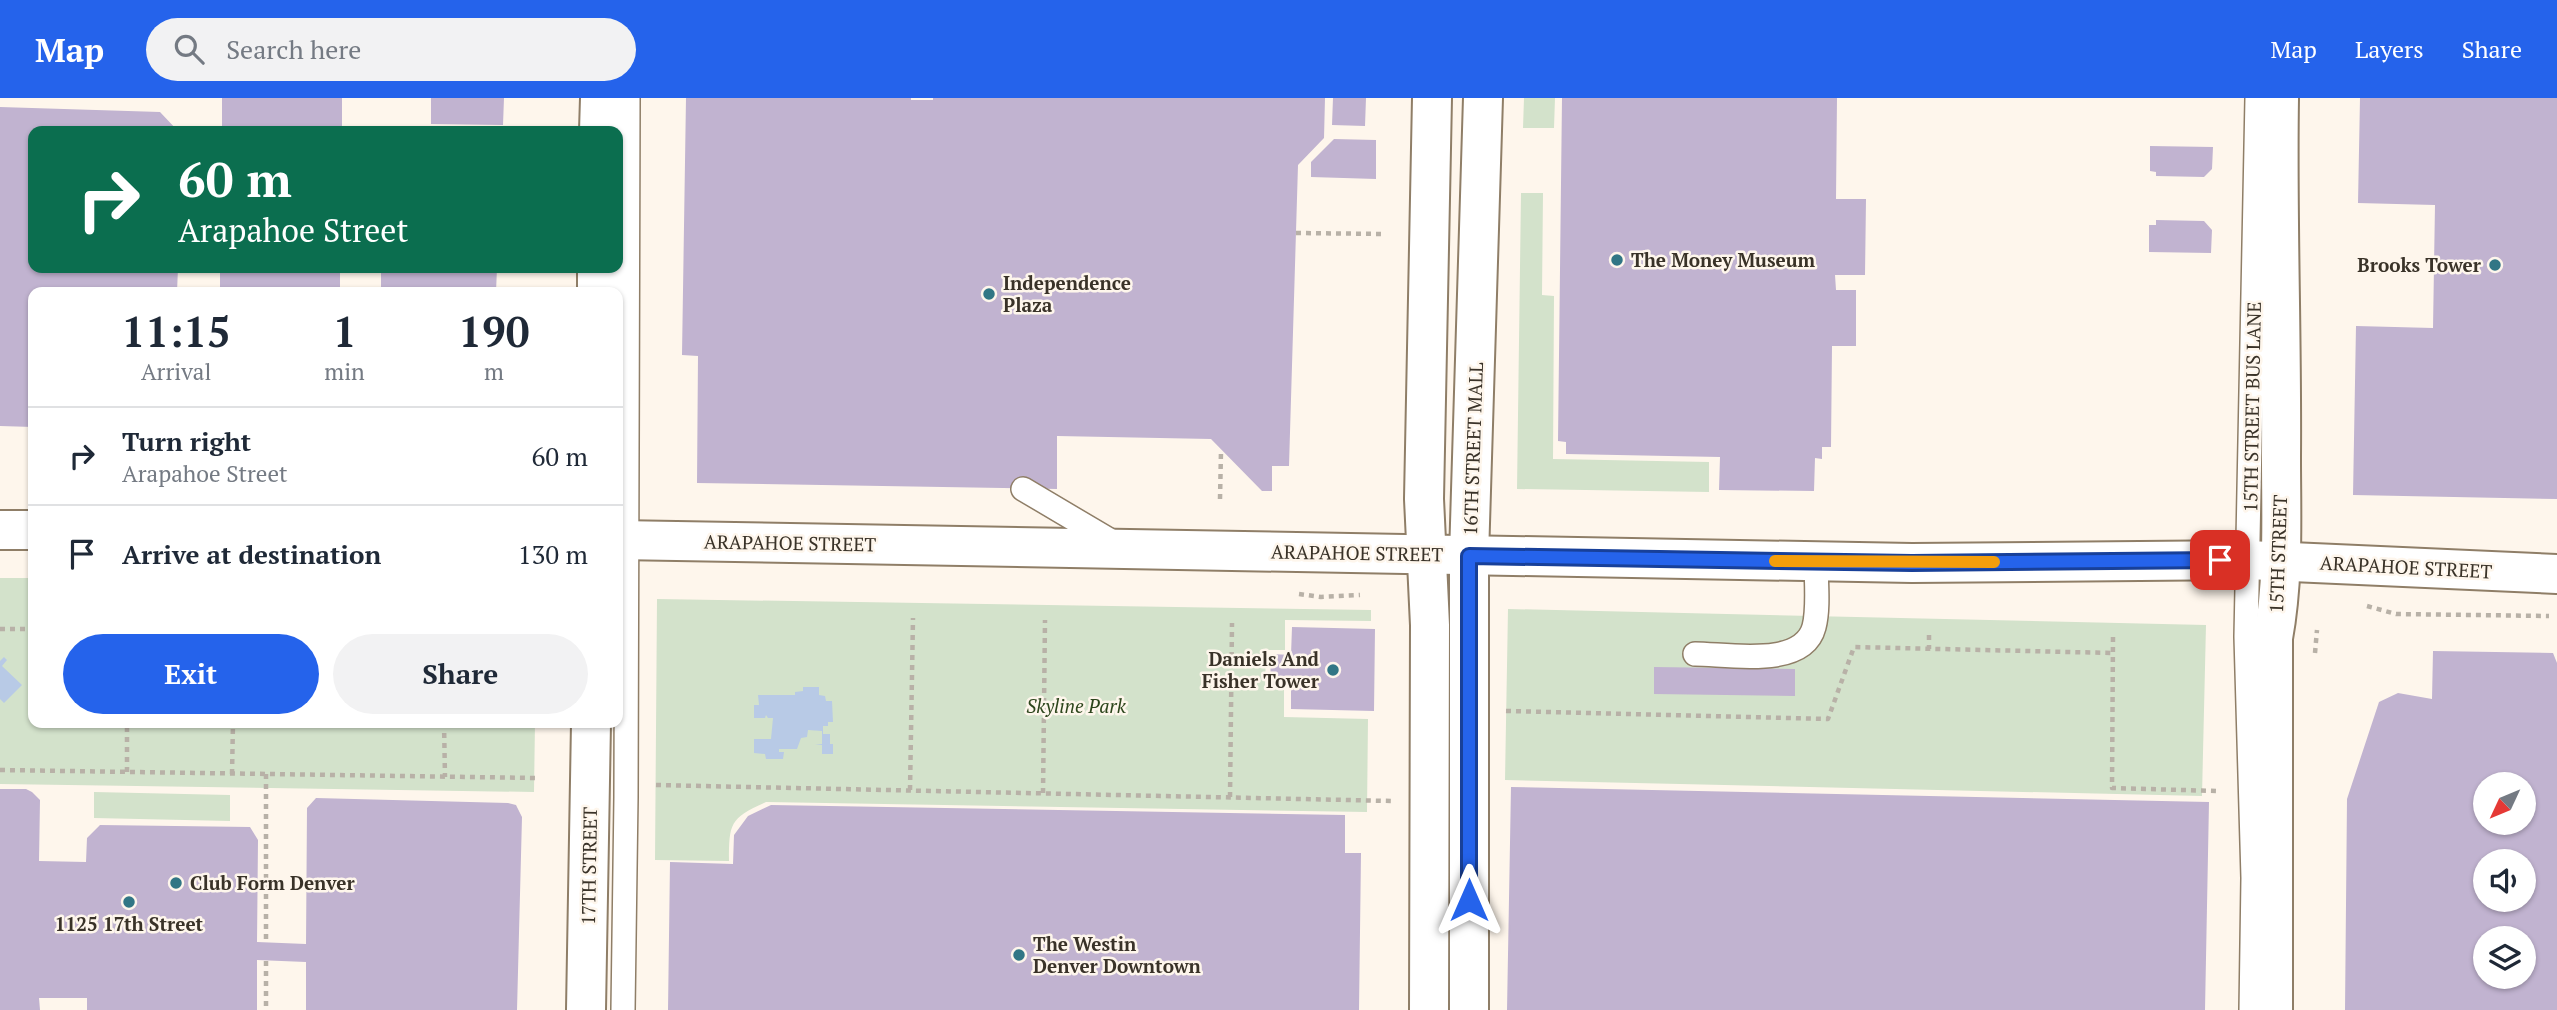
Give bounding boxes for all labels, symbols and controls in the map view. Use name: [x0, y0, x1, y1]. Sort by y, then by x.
search box: [146, 18, 636, 81]
text: Map: [35, 28, 104, 71]
icon: search: [170, 30, 208, 68]
text: Search here: [226, 32, 361, 66]
text: Map: [2270, 33, 2317, 65]
text: Layers: [2355, 33, 2424, 65]
text: Share: [2462, 33, 2522, 65]
text: 60 m: [178, 146, 292, 211]
icon: right: [63, 154, 154, 245]
text: Arapahoe Street: [178, 209, 408, 251]
place label: The Money Museum: [1631, 247, 1815, 272]
marker: The Money Museum: [1609, 252, 1625, 268]
place label: Brooks Tower: [2357, 252, 2482, 277]
marker: Brooks Tower: [2487, 257, 2503, 273]
place label: Independence Plaza: [1003, 270, 1131, 317]
marker: Independence Plaza: [981, 286, 997, 302]
street label: 15TH STREET BUS LANE: [2237, 301, 2266, 513]
text: 11:15: [122, 303, 231, 359]
text: 1: [333, 303, 356, 359]
text: 190: [458, 303, 529, 359]
text: Arrival: [141, 356, 211, 387]
text: min: [324, 356, 365, 387]
text: m: [484, 356, 504, 387]
street label: 16TH STREET MALL: [1457, 361, 1488, 536]
text: Turn right: [122, 424, 251, 458]
icon: right: [63, 437, 101, 475]
text: 60 m: [532, 439, 588, 473]
text: Arapahoe Street: [122, 458, 288, 489]
street label: 15TH STREET: [2263, 494, 2292, 614]
street label: ARAPAHOE STREET: [704, 528, 877, 557]
pin: [2190, 530, 2250, 590]
icon: arrive: [63, 535, 101, 573]
text: Arrive at destination: [122, 537, 381, 571]
text: 130 m: [518, 537, 588, 571]
street label: ARAPAHOE STREET: [1271, 538, 1444, 567]
icon: arrive: [2201, 541, 2239, 579]
street label: ARAPAHOE STREET: [2319, 550, 2493, 584]
button: Exit: [63, 634, 319, 714]
button: Share: [333, 634, 588, 714]
place label: Daniels And Fisher Tower: [1202, 646, 1320, 693]
marker: Daniels And Fisher Tower: [1325, 662, 1341, 678]
park label: Skyline Park: [1026, 693, 1127, 718]
north arrow: [2473, 772, 2536, 835]
map controls: [2473, 772, 2536, 989]
street label: 17TH STREET: [575, 806, 602, 925]
button: sound: [2473, 849, 2536, 912]
position arrow: [1432, 863, 1506, 937]
place label: Club Form Denver: [190, 870, 355, 895]
marker: Club Form Denver: [168, 875, 184, 891]
marker: 1125 17th Street: [121, 894, 137, 910]
place label: 1125 17th Street: [55, 911, 204, 936]
button: layers: [2473, 926, 2536, 989]
place label: The Westin Denver Downtown: [1033, 931, 1202, 978]
marker: The Westin Denver Downtown: [1011, 947, 1027, 963]

